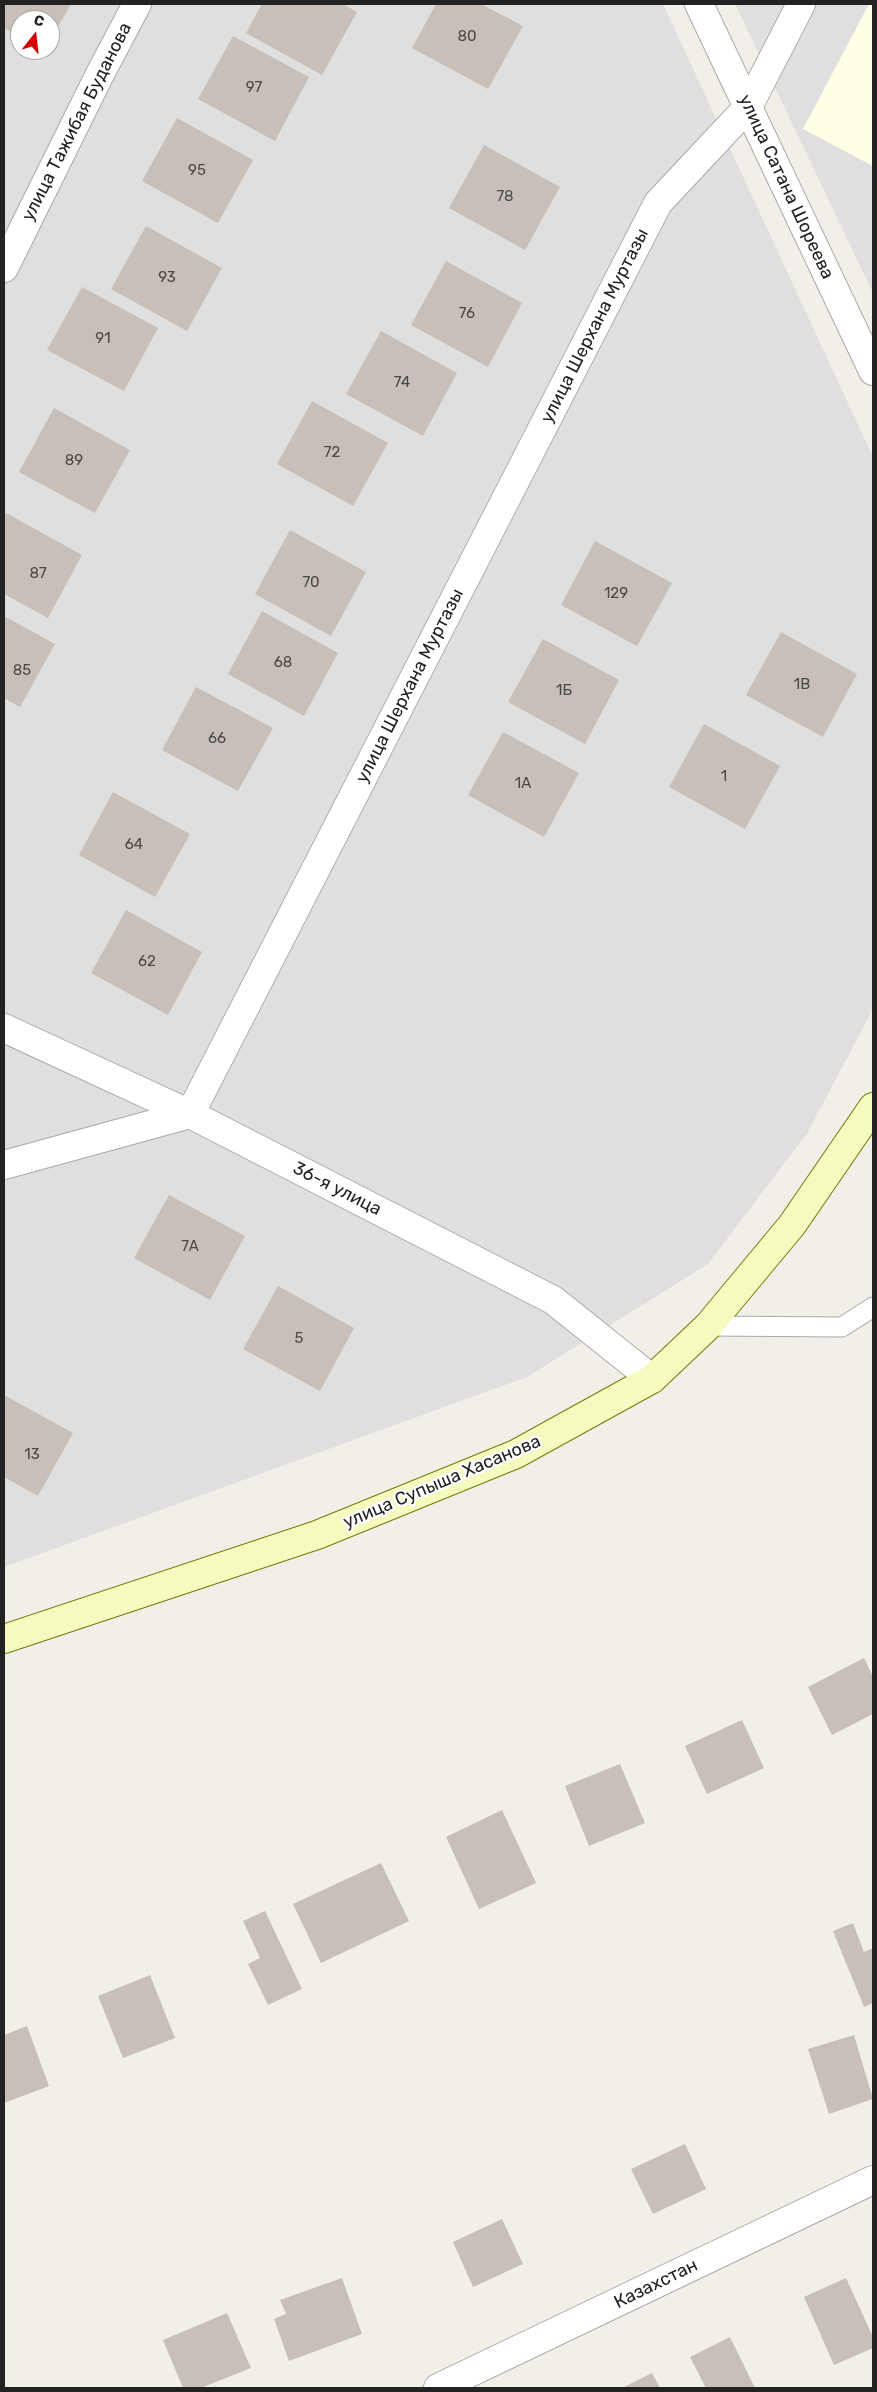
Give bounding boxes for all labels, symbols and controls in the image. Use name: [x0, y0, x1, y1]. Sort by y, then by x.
north arrow: [10, 10, 60, 60]
text: С: [32, 12, 46, 31]
street label: улица Тажибая Буданова: [17, 19, 137, 225]
house number: 80: [457, 28, 477, 46]
house number: 97: [246, 79, 262, 97]
street label: улица Сатана Шореева: [734, 91, 838, 283]
house number: 95: [188, 162, 206, 180]
house number: 78: [496, 188, 514, 206]
street label: улица Шерхана Муртазы: [537, 225, 653, 427]
house number: 93: [158, 269, 176, 287]
house number: 76: [459, 305, 475, 323]
house number: 91: [95, 330, 111, 348]
house number: 74: [394, 374, 410, 392]
house number: 72: [324, 444, 340, 462]
house number: 89: [65, 452, 83, 470]
house number: 87: [29, 565, 47, 583]
house number: 70: [302, 574, 320, 592]
street label: улица Шерхана Муртазы: [352, 585, 468, 787]
house number: 129: [604, 585, 628, 603]
house number: 68: [274, 654, 292, 672]
house number: 85: [13, 662, 31, 680]
house number: 1В: [794, 676, 810, 694]
house number: 1Б: [556, 682, 572, 700]
house number: 66: [208, 730, 226, 748]
house number: 1: [721, 768, 727, 786]
house number: 1А: [515, 775, 531, 793]
house number: 64: [125, 836, 143, 854]
house number: 62: [138, 953, 156, 971]
street label: 36-я улица: [289, 1158, 385, 1220]
house number: 7А: [181, 1238, 199, 1256]
house number: 5: [295, 1330, 303, 1348]
street label: улица Супыша Хасанова: [340, 1431, 544, 1533]
house number: 13: [24, 1446, 40, 1464]
street label: Казахстан: [611, 2254, 701, 2314]

